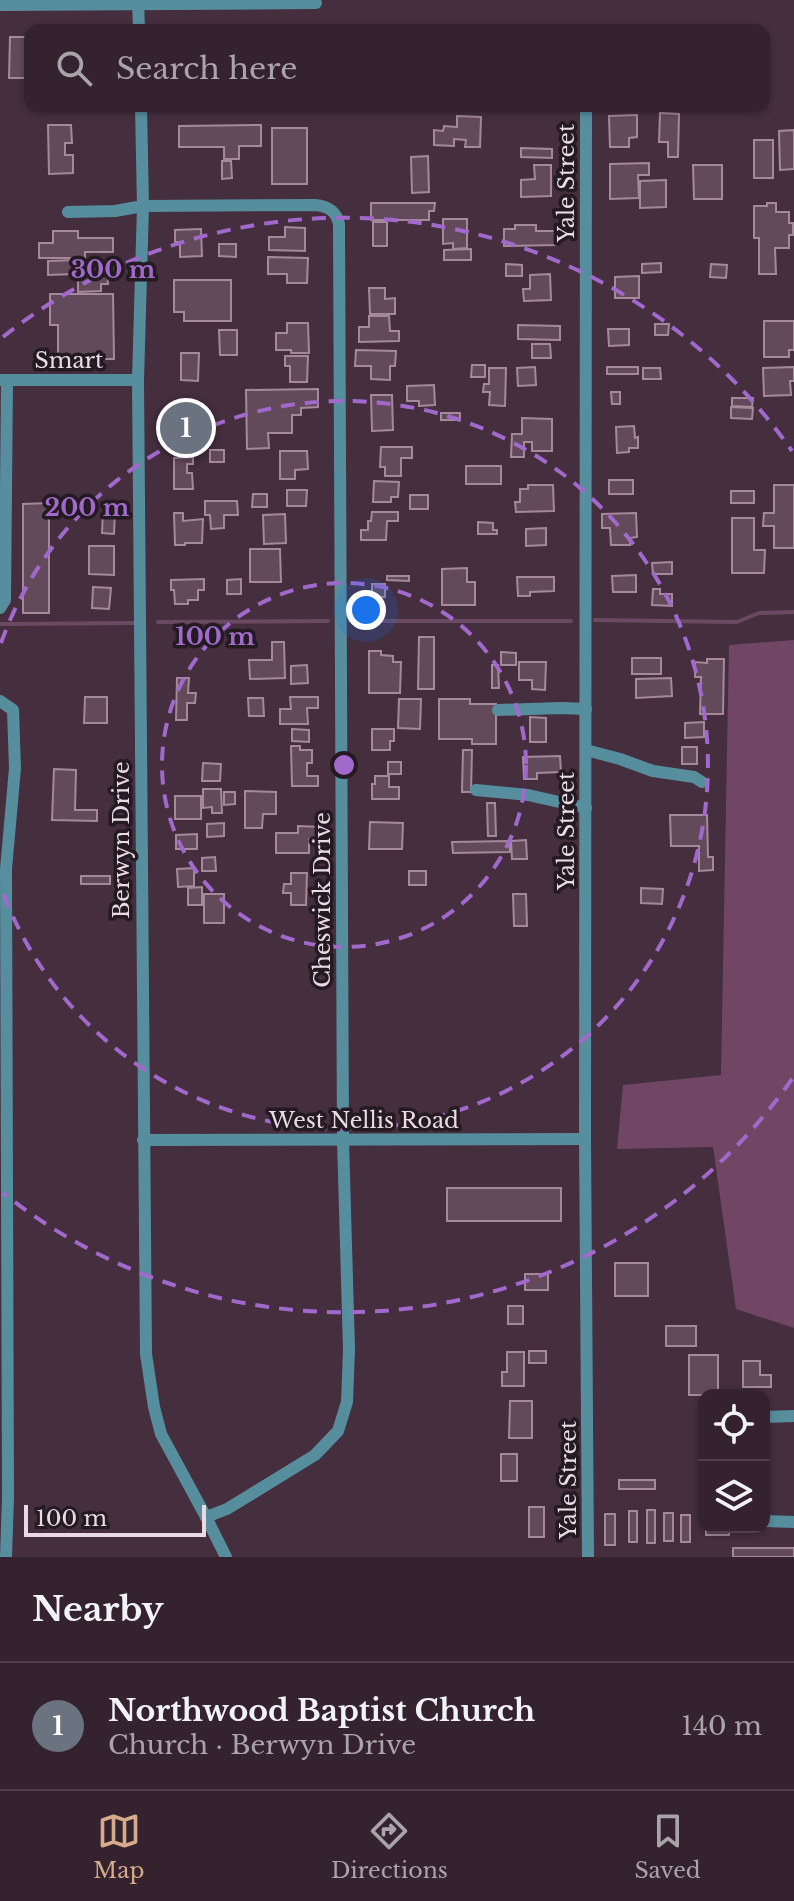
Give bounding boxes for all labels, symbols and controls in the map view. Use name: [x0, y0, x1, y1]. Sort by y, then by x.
search box: [24, 24, 770, 112]
icon: search: [52, 46, 96, 90]
text: Search here: [116, 50, 297, 87]
street label: Yale Street: [553, 123, 580, 243]
text: 300 m: [71, 255, 156, 284]
street label: Smart: [35, 347, 104, 374]
pin: 1: [160, 398, 212, 458]
text: 200 m: [45, 493, 130, 522]
your location: [346, 590, 386, 630]
text: 100 m: [175, 622, 255, 651]
centre of rings: [330, 751, 358, 779]
street label: Berwyn Drive: [108, 761, 135, 919]
street label: Yale Street: [553, 771, 580, 891]
street label: Cheswick Drive: [309, 812, 336, 988]
street label: West Nellis Road: [268, 1107, 459, 1134]
map controls: [698, 1389, 770, 1533]
button: locate: [698, 1389, 770, 1461]
street label: Yale Street: [555, 1420, 582, 1540]
button: layers: [698, 1461, 770, 1533]
scale bar: [24, 1501, 206, 1537]
text: 100 m: [36, 1505, 107, 1532]
text: Nearby: [32, 1588, 164, 1630]
text: Northwood Baptist Church: [108, 1692, 535, 1729]
text: 1: [52, 1710, 64, 1742]
text: 140 m: [681, 1710, 762, 1742]
text: Church · Berwyn Drive: [108, 1729, 416, 1761]
tab: Map: [93, 1809, 144, 1884]
tab: Directions: [331, 1809, 448, 1884]
tab: Saved: [634, 1809, 701, 1884]

